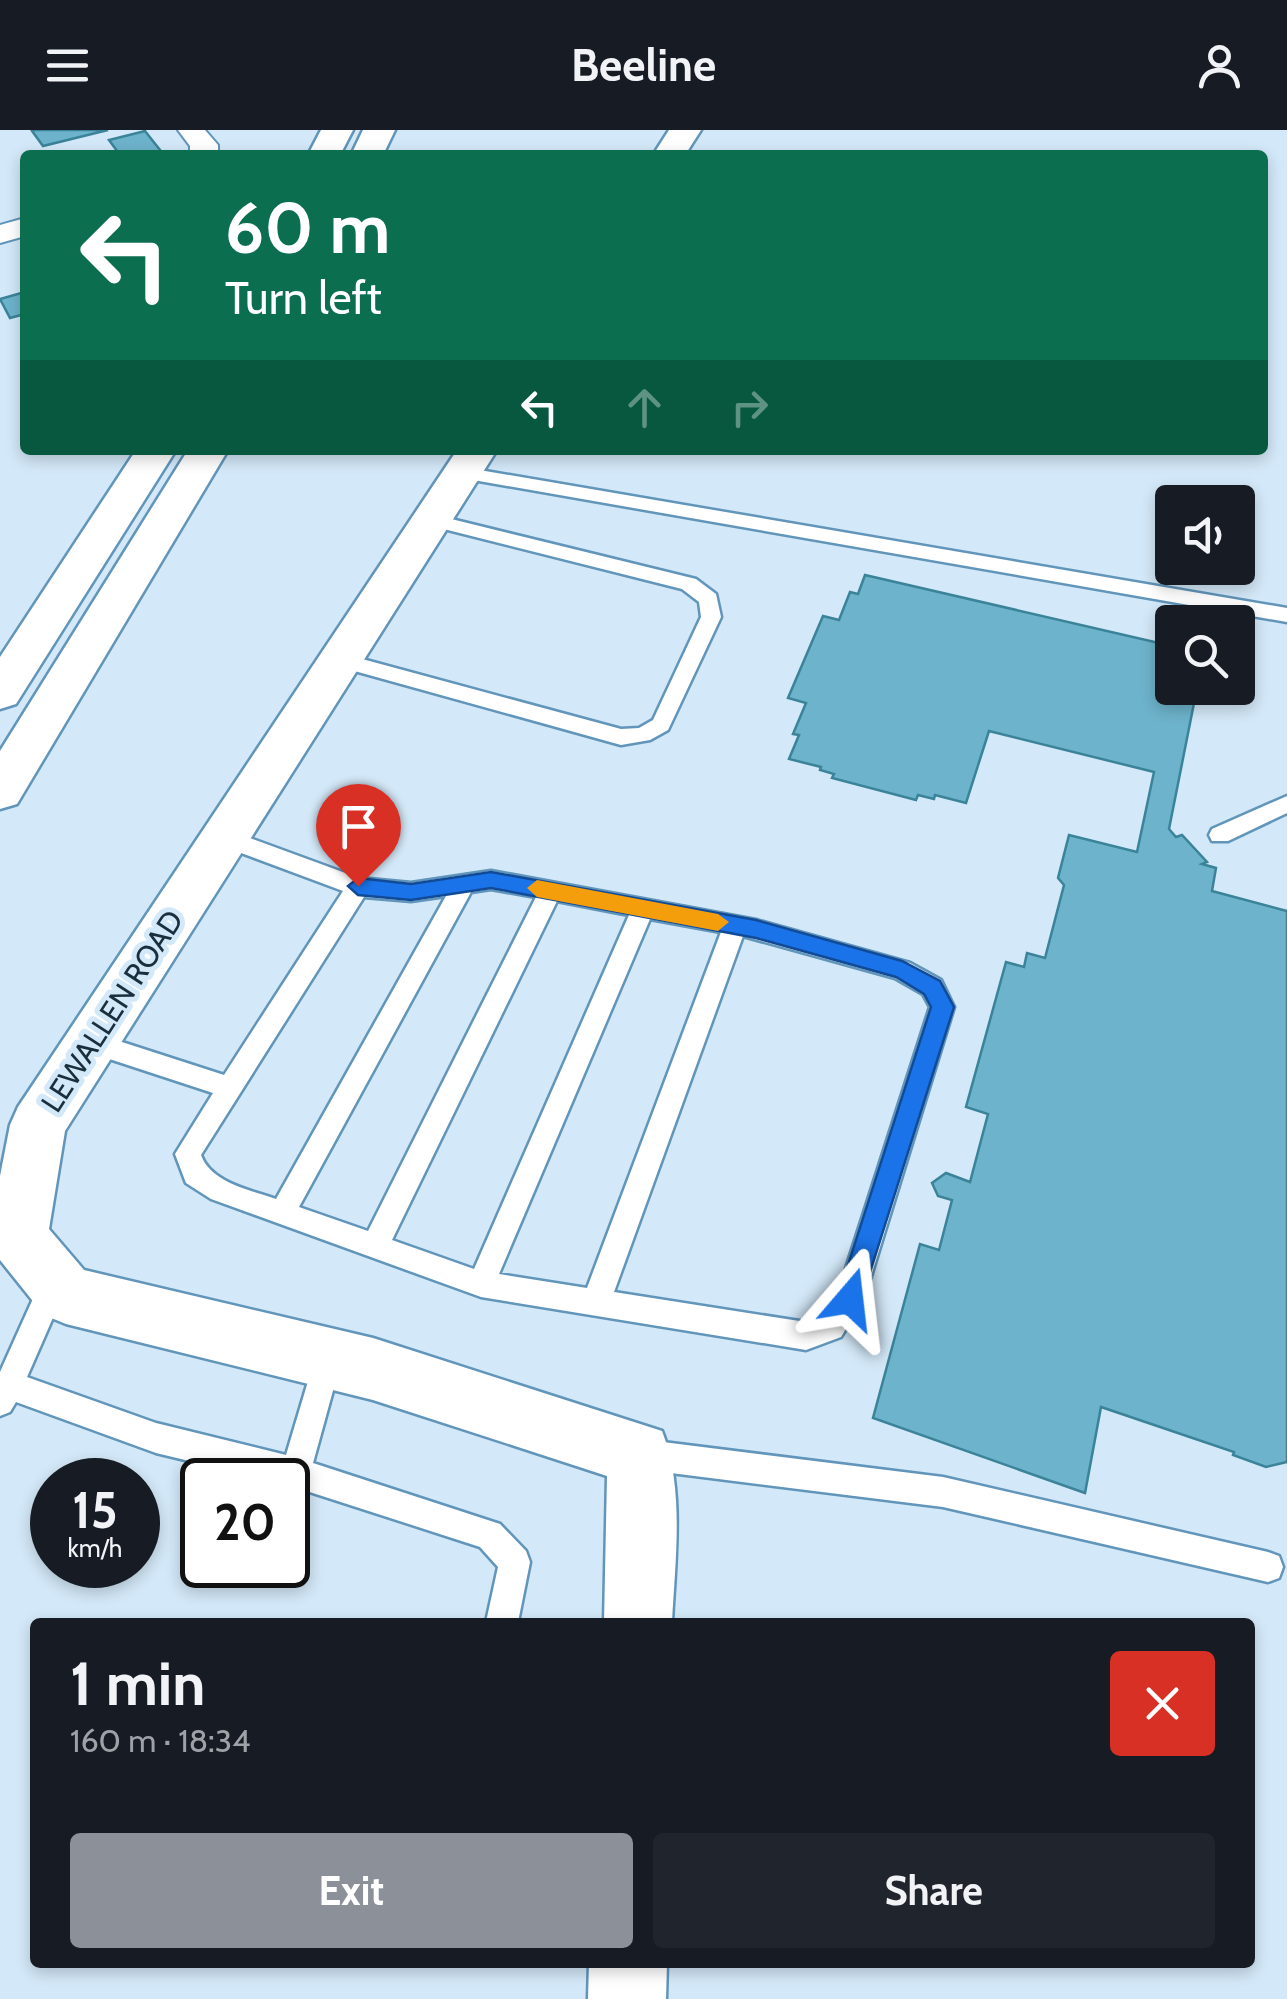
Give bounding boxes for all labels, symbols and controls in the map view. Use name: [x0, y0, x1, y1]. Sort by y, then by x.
icon: menu: [40, 38, 95, 93]
text: Beeline: [571, 38, 716, 92]
icon: person: [1192, 38, 1247, 93]
text: 60 m: [225, 185, 390, 271]
icon: left: [60, 190, 190, 320]
text: Turn left: [225, 271, 382, 325]
icon: left: [512, 380, 567, 435]
icon: ahead: [617, 380, 672, 435]
icon: right: [722, 380, 777, 435]
map controls: [1155, 485, 1255, 705]
button: sound: [1155, 485, 1255, 585]
button: search: [1155, 605, 1255, 705]
pin: [316, 784, 401, 887]
icon: arrive: [331, 799, 386, 854]
street label: LEWALLEN ROAD: [33, 903, 191, 1119]
position arrow: [798, 1247, 902, 1351]
speed limit sign: 20: [180, 1458, 310, 1588]
text: 15: [72, 1480, 118, 1541]
text: km/h: [68, 1533, 122, 1563]
text: 1 min: [70, 1647, 205, 1720]
button: close: [1110, 1651, 1215, 1756]
text: 160 m · 18:34: [70, 1721, 251, 1760]
button: Exit: [70, 1833, 633, 1948]
button: Share: [653, 1833, 1215, 1948]

